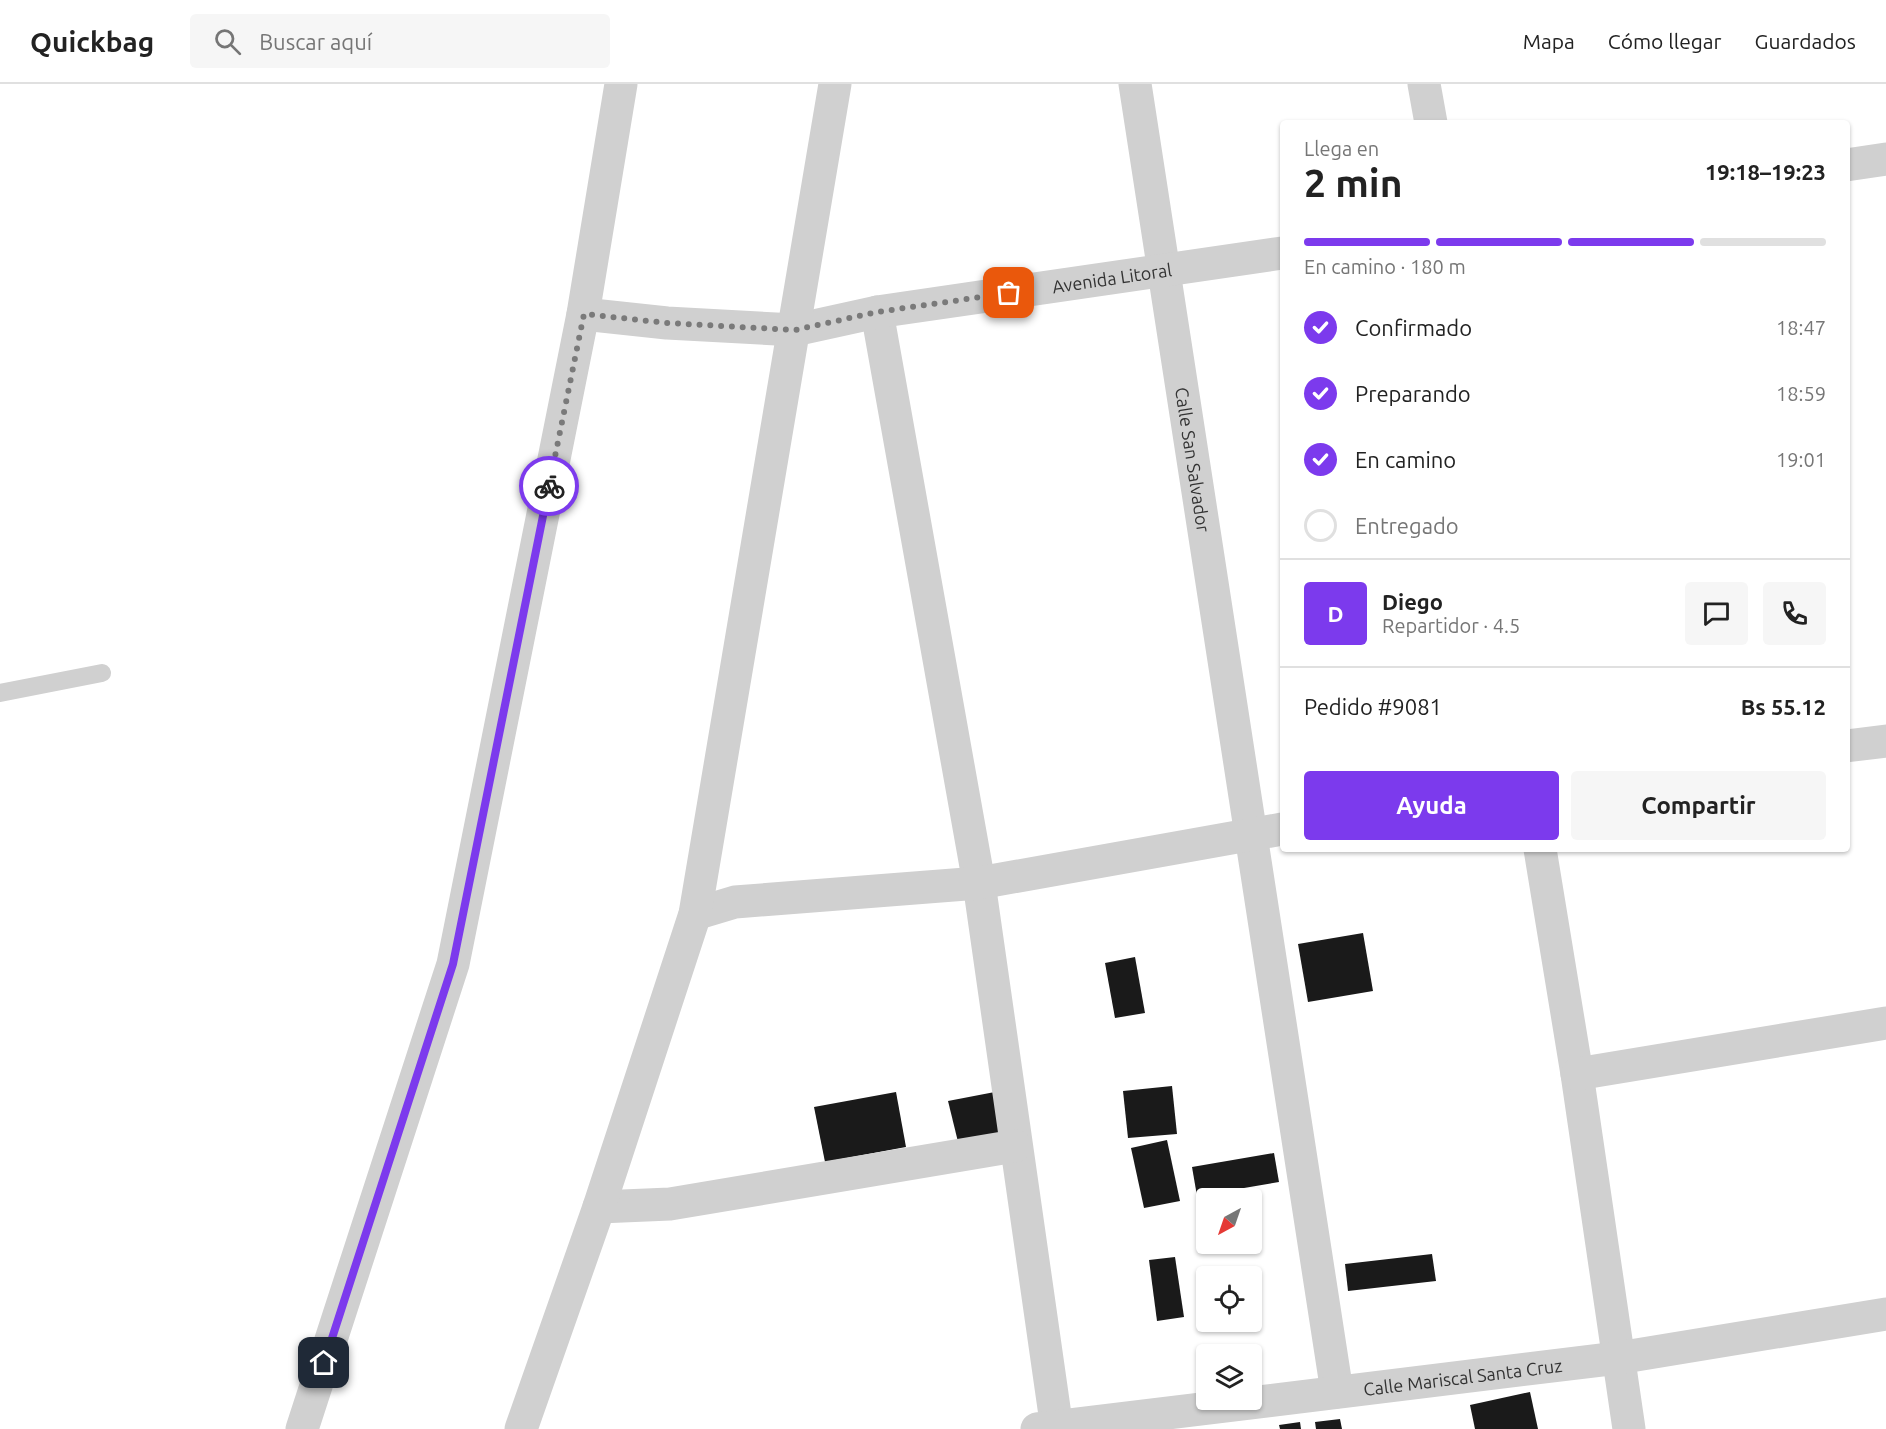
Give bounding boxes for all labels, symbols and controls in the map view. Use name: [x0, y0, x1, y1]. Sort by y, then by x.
search box: [190, 14, 610, 68]
icon: search: [211, 25, 244, 58]
text: Quickbag: [30, 26, 154, 57]
text: Buscar aquí: [259, 29, 372, 54]
text: Mapa: [1523, 29, 1575, 53]
text: Cómo llegar: [1608, 29, 1722, 53]
text: Guardados: [1755, 29, 1856, 53]
text: Llega en: [1304, 137, 1379, 160]
text: 19:18–19:23: [1705, 159, 1826, 184]
text: 2 min: [1304, 161, 1403, 204]
text: En camino · 180 m: [1304, 255, 1466, 278]
street label: Avenida Litoral: [1051, 259, 1173, 296]
pin: [983, 267, 1034, 318]
icon: bag: [992, 276, 1025, 309]
icon: check: [1304, 311, 1337, 344]
text: Confirmado: [1355, 315, 1472, 340]
text: 18:47: [1776, 316, 1826, 339]
icon: check: [1304, 377, 1337, 410]
text: Preparando: [1355, 381, 1471, 406]
text: 18:59: [1776, 382, 1826, 405]
street label: Calle San Salvador: [1172, 386, 1214, 534]
icon: check: [1304, 443, 1337, 476]
text: En camino: [1355, 447, 1456, 472]
text: 19:01: [1776, 448, 1826, 471]
courier: [519, 456, 579, 516]
icon: bike: [533, 470, 566, 503]
text: Entregado: [1355, 513, 1459, 538]
button: chat: [1685, 582, 1748, 645]
button: phone: [1763, 582, 1826, 645]
text: Diego: [1382, 589, 1443, 614]
text: D: [1327, 601, 1344, 626]
text: Repartidor · 4.5: [1382, 614, 1520, 637]
text: Pedido #9081: [1304, 694, 1442, 719]
text: Bs 55.12: [1741, 694, 1826, 719]
button: Ayuda: [1304, 771, 1559, 840]
button: Compartir: [1571, 771, 1826, 840]
north arrow: [1196, 1188, 1262, 1254]
map controls: [1196, 1188, 1262, 1410]
button: locate: [1196, 1266, 1262, 1332]
pin: [298, 1337, 349, 1388]
button: layers: [1196, 1344, 1262, 1410]
icon: home: [307, 1346, 340, 1379]
street label: Calle Mariscal Santa Cruz: [1362, 1355, 1563, 1399]

